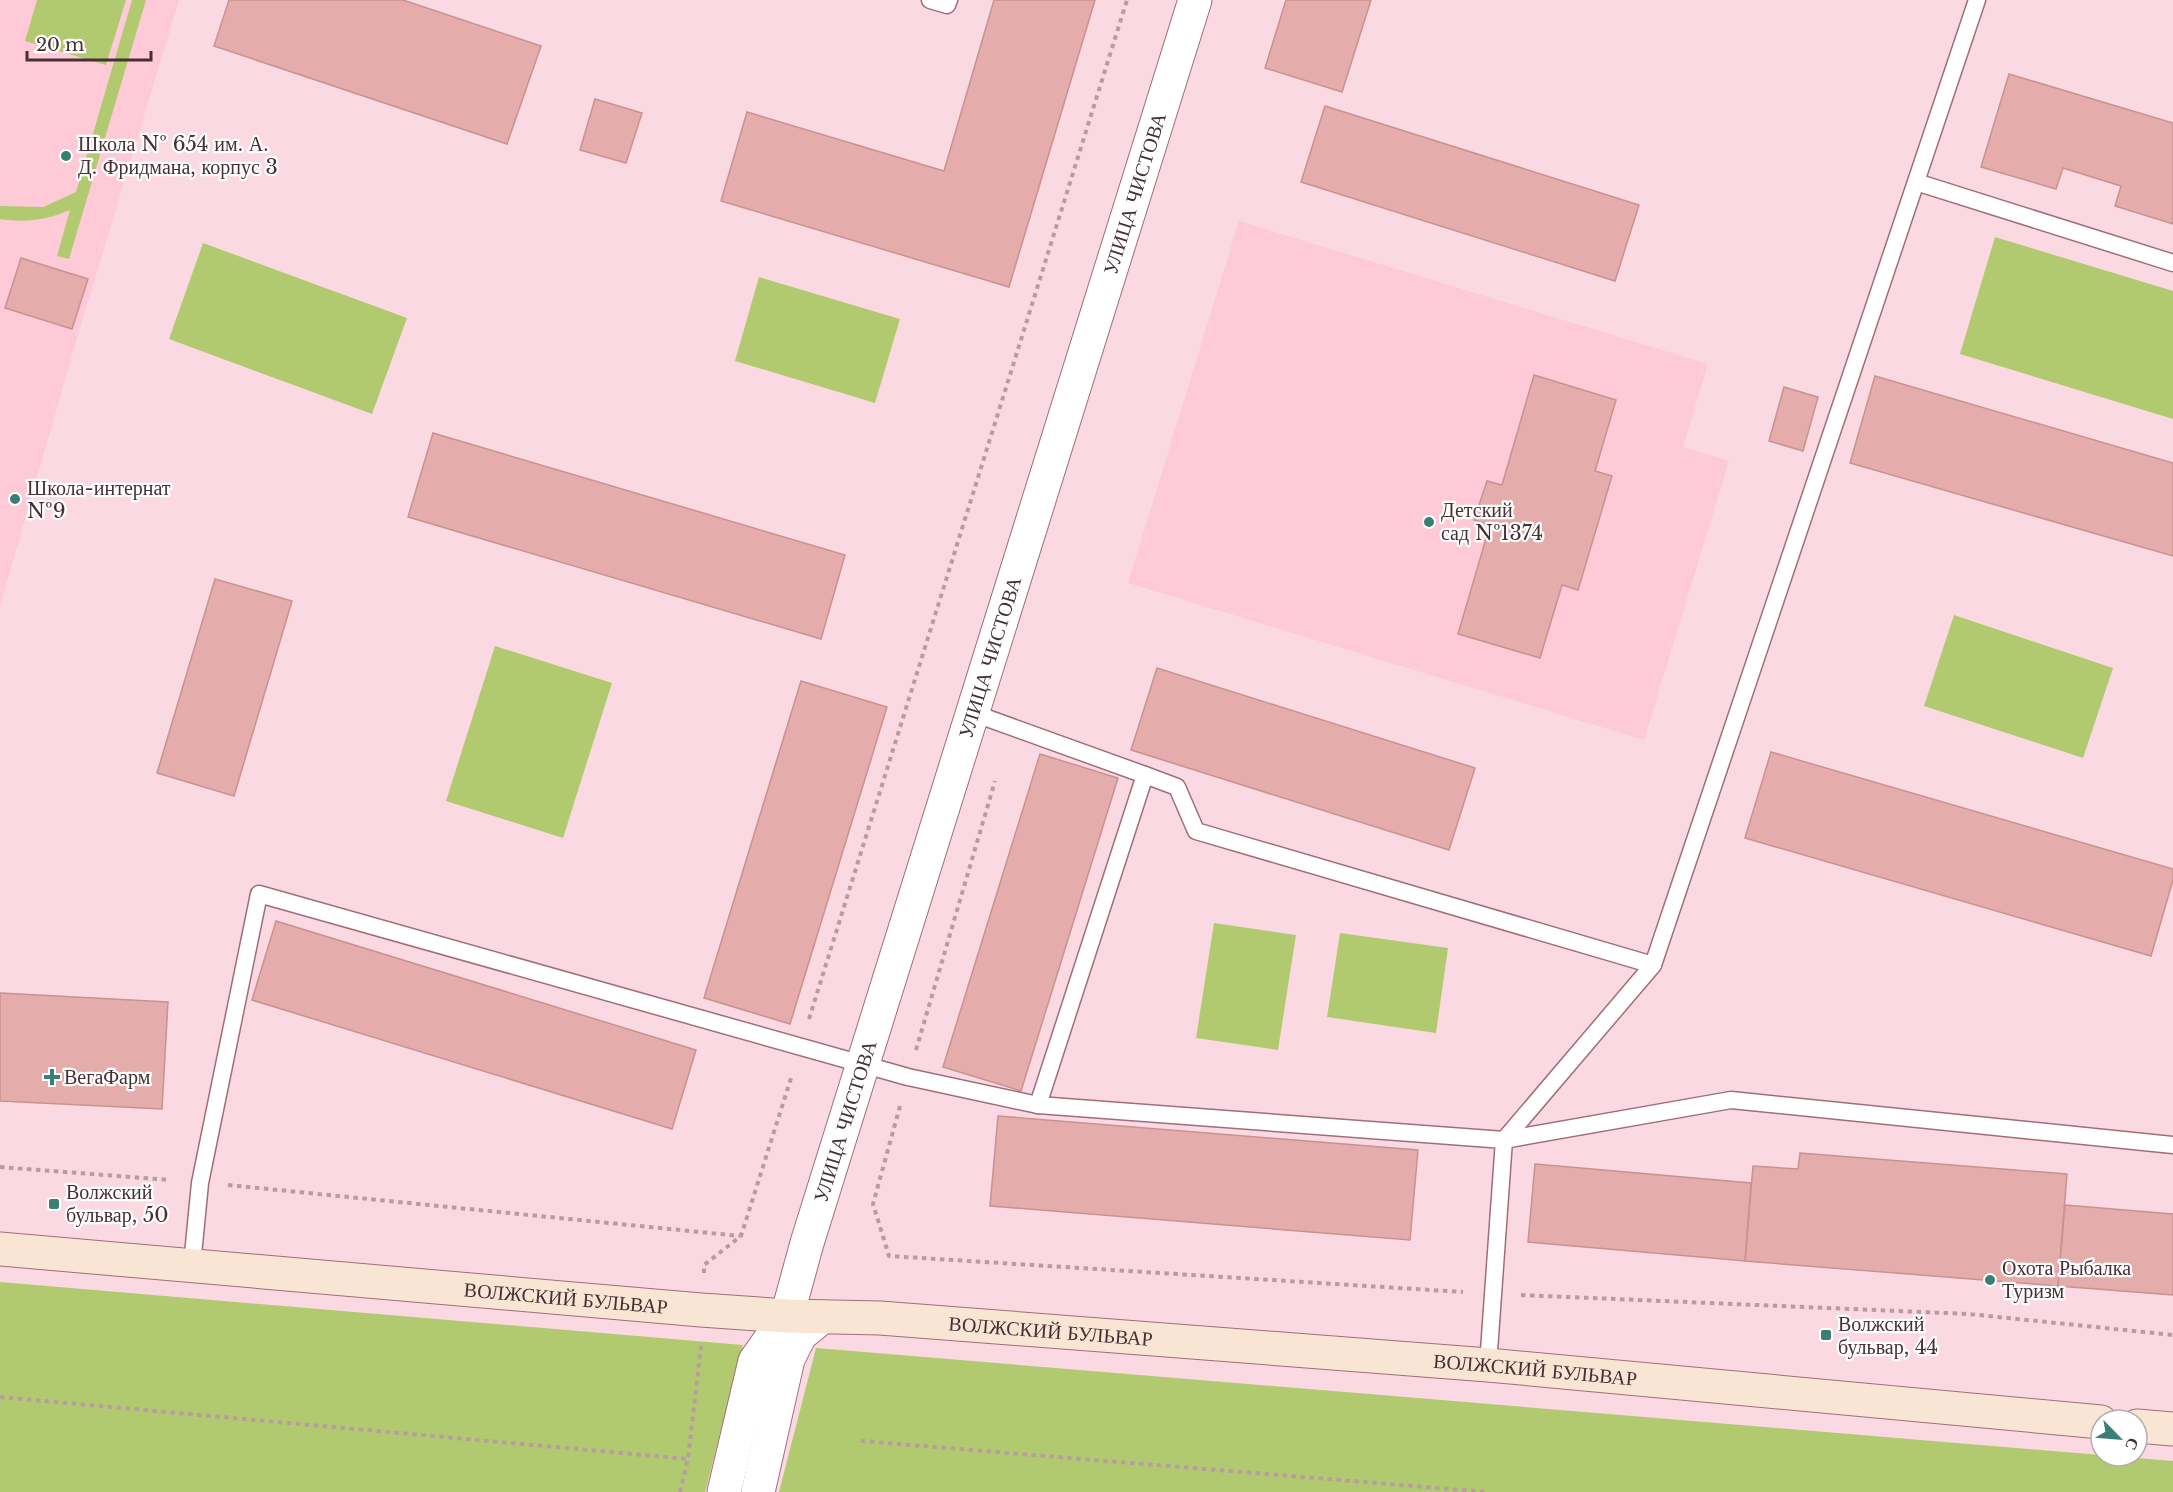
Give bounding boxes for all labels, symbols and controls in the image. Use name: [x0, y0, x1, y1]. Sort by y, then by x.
scale bar: [27, 24, 152, 62]
text: 20 m: [36, 34, 84, 56]
street label: УЛИЦА ЧИСТОВА: [1098, 109, 1171, 277]
place label: Школа № 654 им. А. Д. Фридмана, корпус 3: [78, 132, 278, 179]
marker: Школа № 654 им. А. Д. Фридмана, корпус 3: [59, 149, 73, 163]
place label: Школа-интернат №9: [27, 476, 171, 523]
marker: Школа-интернат №9: [8, 492, 22, 506]
place label: Детский сад №1374: [1441, 498, 1543, 545]
marker: Детский сад №1374: [1422, 515, 1436, 529]
street label: УЛИЦА ЧИСТОВА: [953, 573, 1026, 741]
street label: УЛИЦА ЧИСТОВА: [808, 1037, 882, 1205]
place label: ВегаФарм: [64, 1065, 151, 1089]
marker: ВегаФарм: [45, 1070, 59, 1084]
place label: Волжский бульвар, 50: [66, 1180, 169, 1227]
marker: Волжский бульвар, 50: [47, 1197, 61, 1211]
place label: Охота Рыбалка Туризм: [2002, 1256, 2131, 1303]
marker: Охота Рыбалка Туризм: [1983, 1273, 1997, 1287]
street label: ВОЛЖСКИЙ БУЛЬВАР: [463, 1277, 669, 1319]
street label: ВОЛЖСКИЙ БУЛЬВАР: [948, 1311, 1154, 1351]
place label: Волжский бульвар, 44: [1838, 1312, 1938, 1359]
marker: Волжский бульвар, 44: [1819, 1328, 1833, 1342]
street label: ВОЛЖСКИЙ БУЛЬВАР: [1432, 1349, 1638, 1391]
north arrow: [2089, 1408, 2149, 1468]
text: С: [2121, 1435, 2144, 1454]

